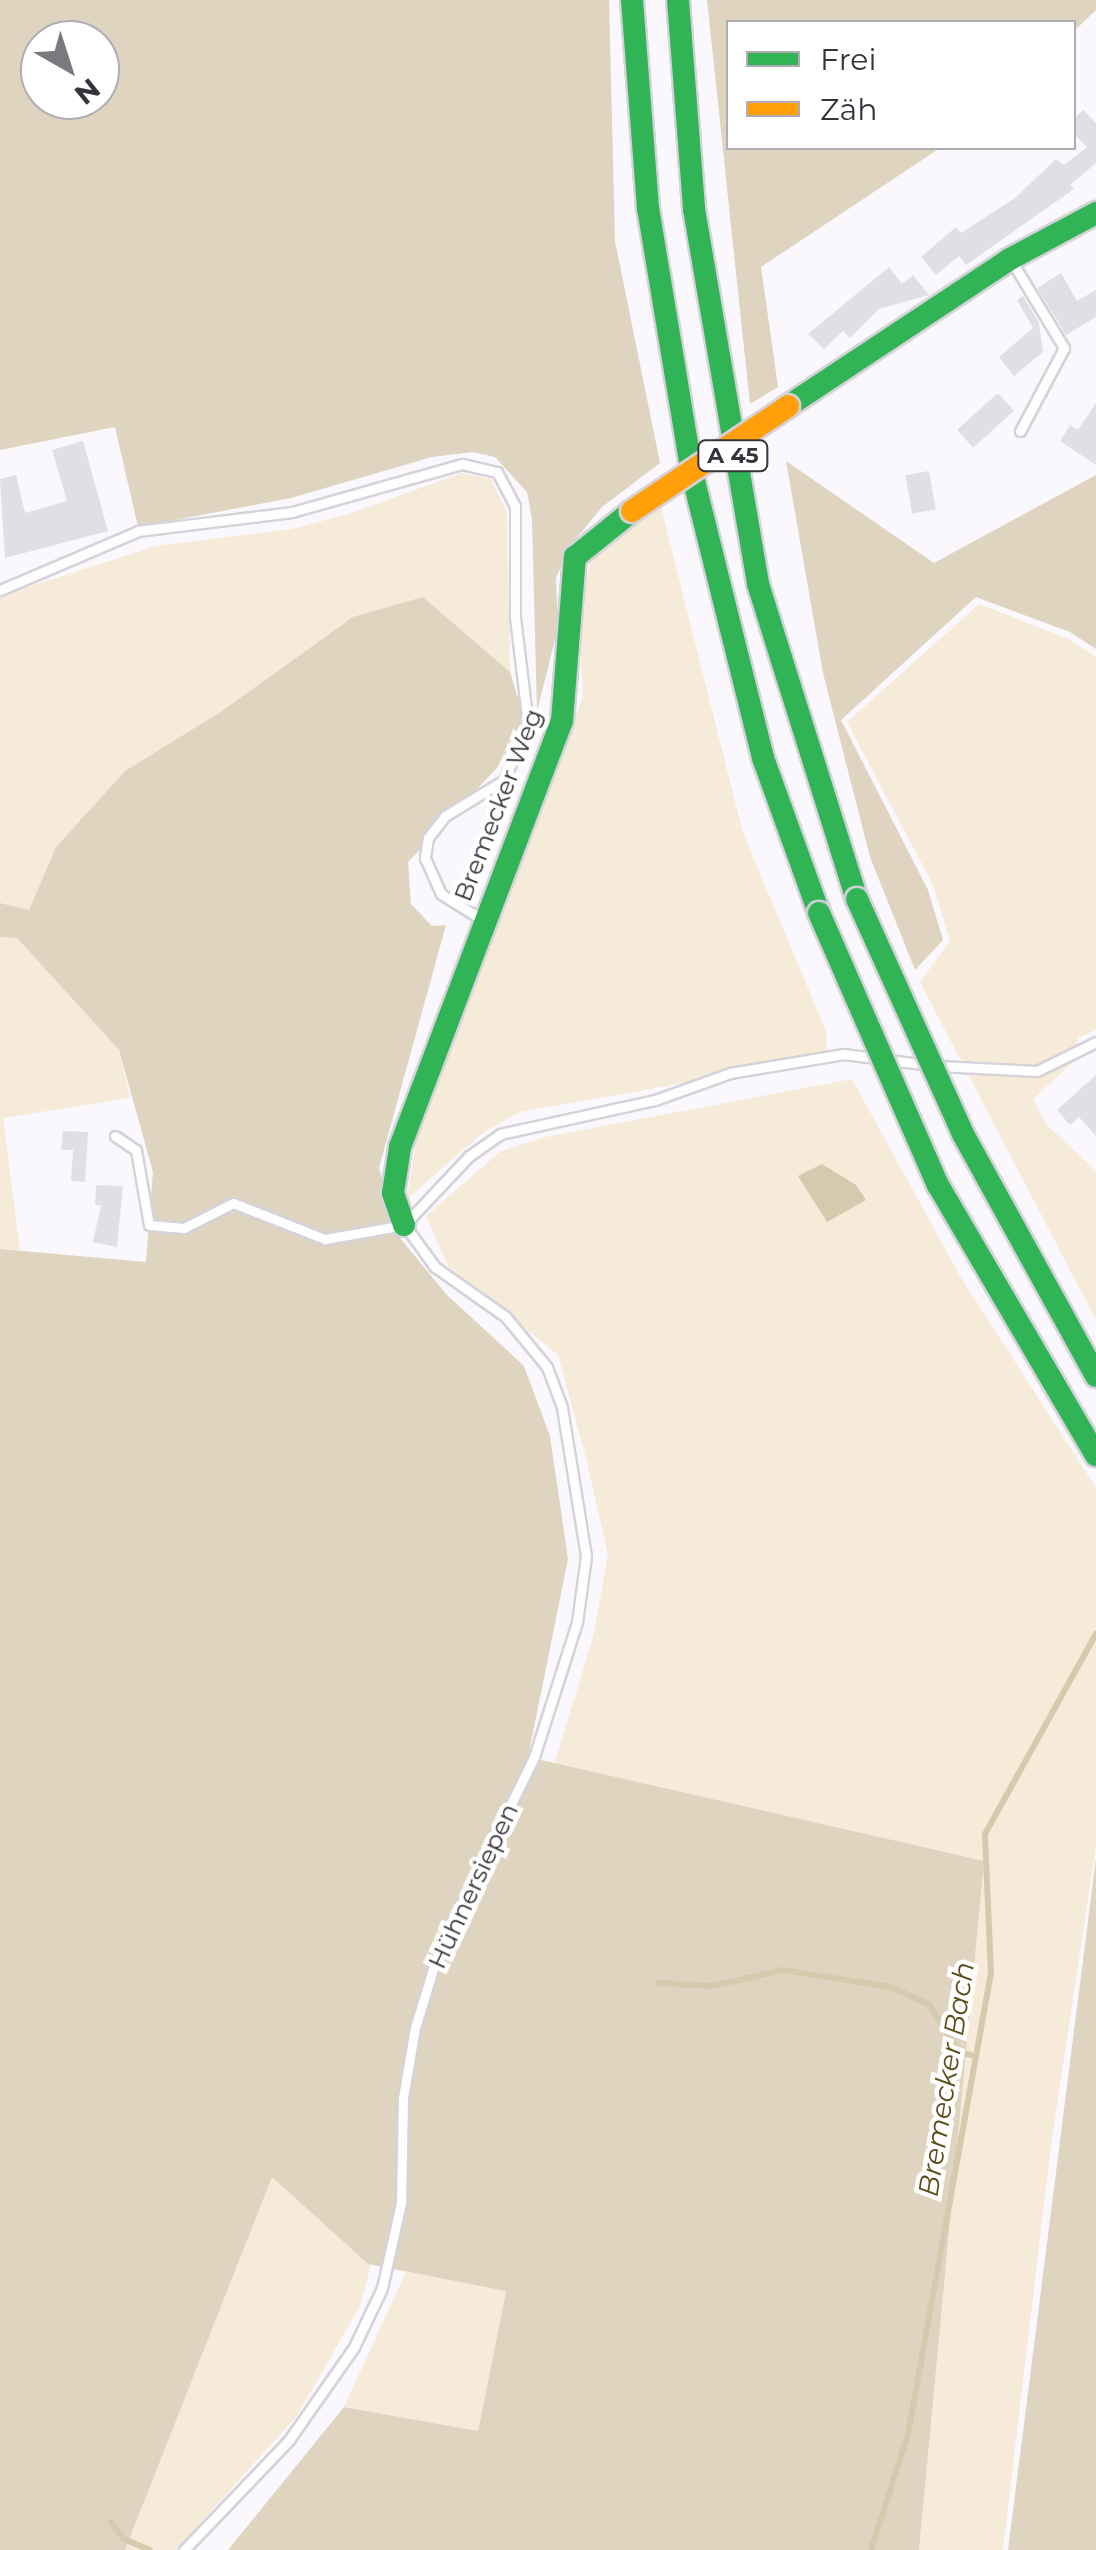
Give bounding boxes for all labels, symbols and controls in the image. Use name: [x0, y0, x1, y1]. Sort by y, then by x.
north arrow: [20, 20, 120, 120]
legend: [726, 20, 1076, 150]
text: Frei: [820, 41, 877, 78]
text: N: [68, 71, 107, 112]
text: Zäh: [820, 91, 878, 128]
road number: A 45: [696, 439, 770, 473]
street label: Bremecker Weg: [447, 704, 549, 906]
street label: Hühnersiepen: [422, 1799, 524, 1973]
water label: Bremecker Bach: [911, 1959, 981, 2199]

